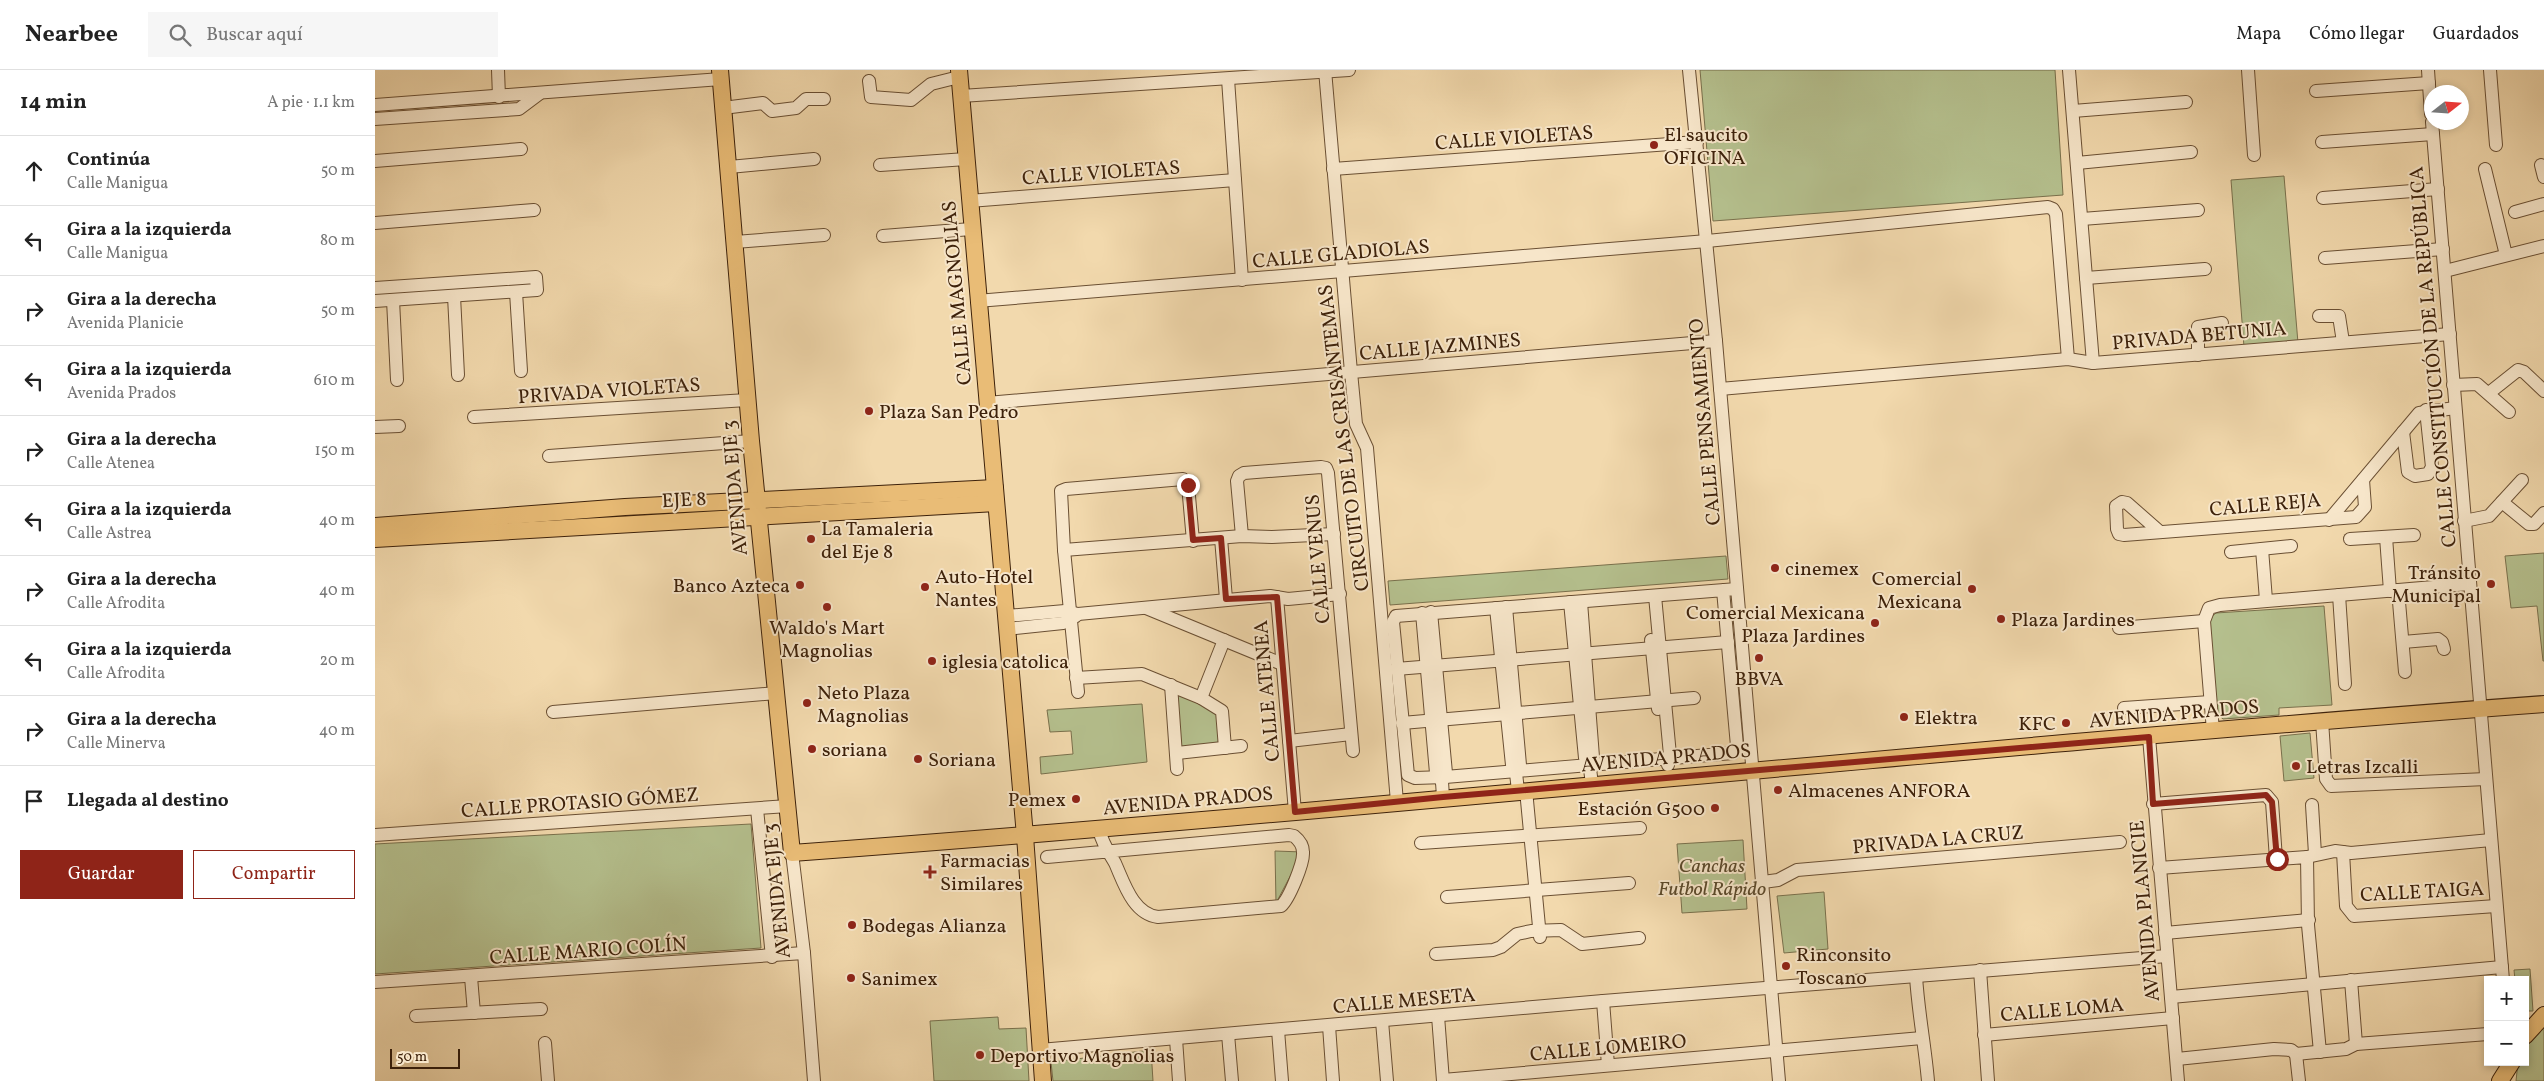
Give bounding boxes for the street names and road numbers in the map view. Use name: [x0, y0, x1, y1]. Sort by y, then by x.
street label: CALLE VIOLETAS: [1434, 120, 1594, 158]
street label: CALLE VIOLETAS: [1021, 155, 1181, 193]
street label: CALLE CONSTITUCIÓN DE LA REPÚBLICA: [2403, 165, 2465, 548]
street label: CALLE MAGNOLIAS: [936, 199, 980, 386]
street label: CALLE GLADIOLAS: [1251, 233, 1431, 277]
street label: CIRCUITO DE LAS CRISANTEMAS: [1312, 283, 1378, 593]
street label: PRIVADA BETUNIA: [2111, 315, 2288, 359]
street label: CALLE PENSAMIENTO: [1683, 317, 1729, 526]
street label: CALLE JAZMINES: [1358, 327, 1522, 369]
street label: PRIVADA VIOLETAS: [517, 372, 701, 412]
street label: AVENIDA EJE 3: [716, 419, 756, 557]
street label: EJE 8: [661, 486, 707, 516]
street label: CALLE REJA: [2208, 487, 2322, 525]
street label: CALLE VENUS: [1299, 493, 1339, 625]
street label: CALLE ATENEA: [1248, 619, 1288, 763]
street label: AVENIDA PRADOS: [2088, 694, 2260, 736]
street label: AVENIDA PRADOS: [1580, 738, 1752, 780]
street label: AVENIDA PRADOS: [1102, 781, 1274, 823]
street label: CALLE PROTASIO GÓMEZ: [460, 782, 700, 826]
street label: AVENIDA PLANICIE: [2124, 819, 2168, 1003]
street label: PRIVADA LA CRUZ: [1851, 820, 2025, 862]
street label: AVENIDA EJE 3: [757, 822, 799, 960]
street label: CALLE TAIGA: [2359, 876, 2485, 910]
street label: CALLE MARIO COLÍN: [489, 931, 688, 973]
street label: CALLE MESETA: [1332, 982, 1477, 1022]
street label: CALLE LOMA: [1999, 992, 2125, 1030]
street label: CALLE LOMEIRO: [1529, 1028, 1688, 1070]

